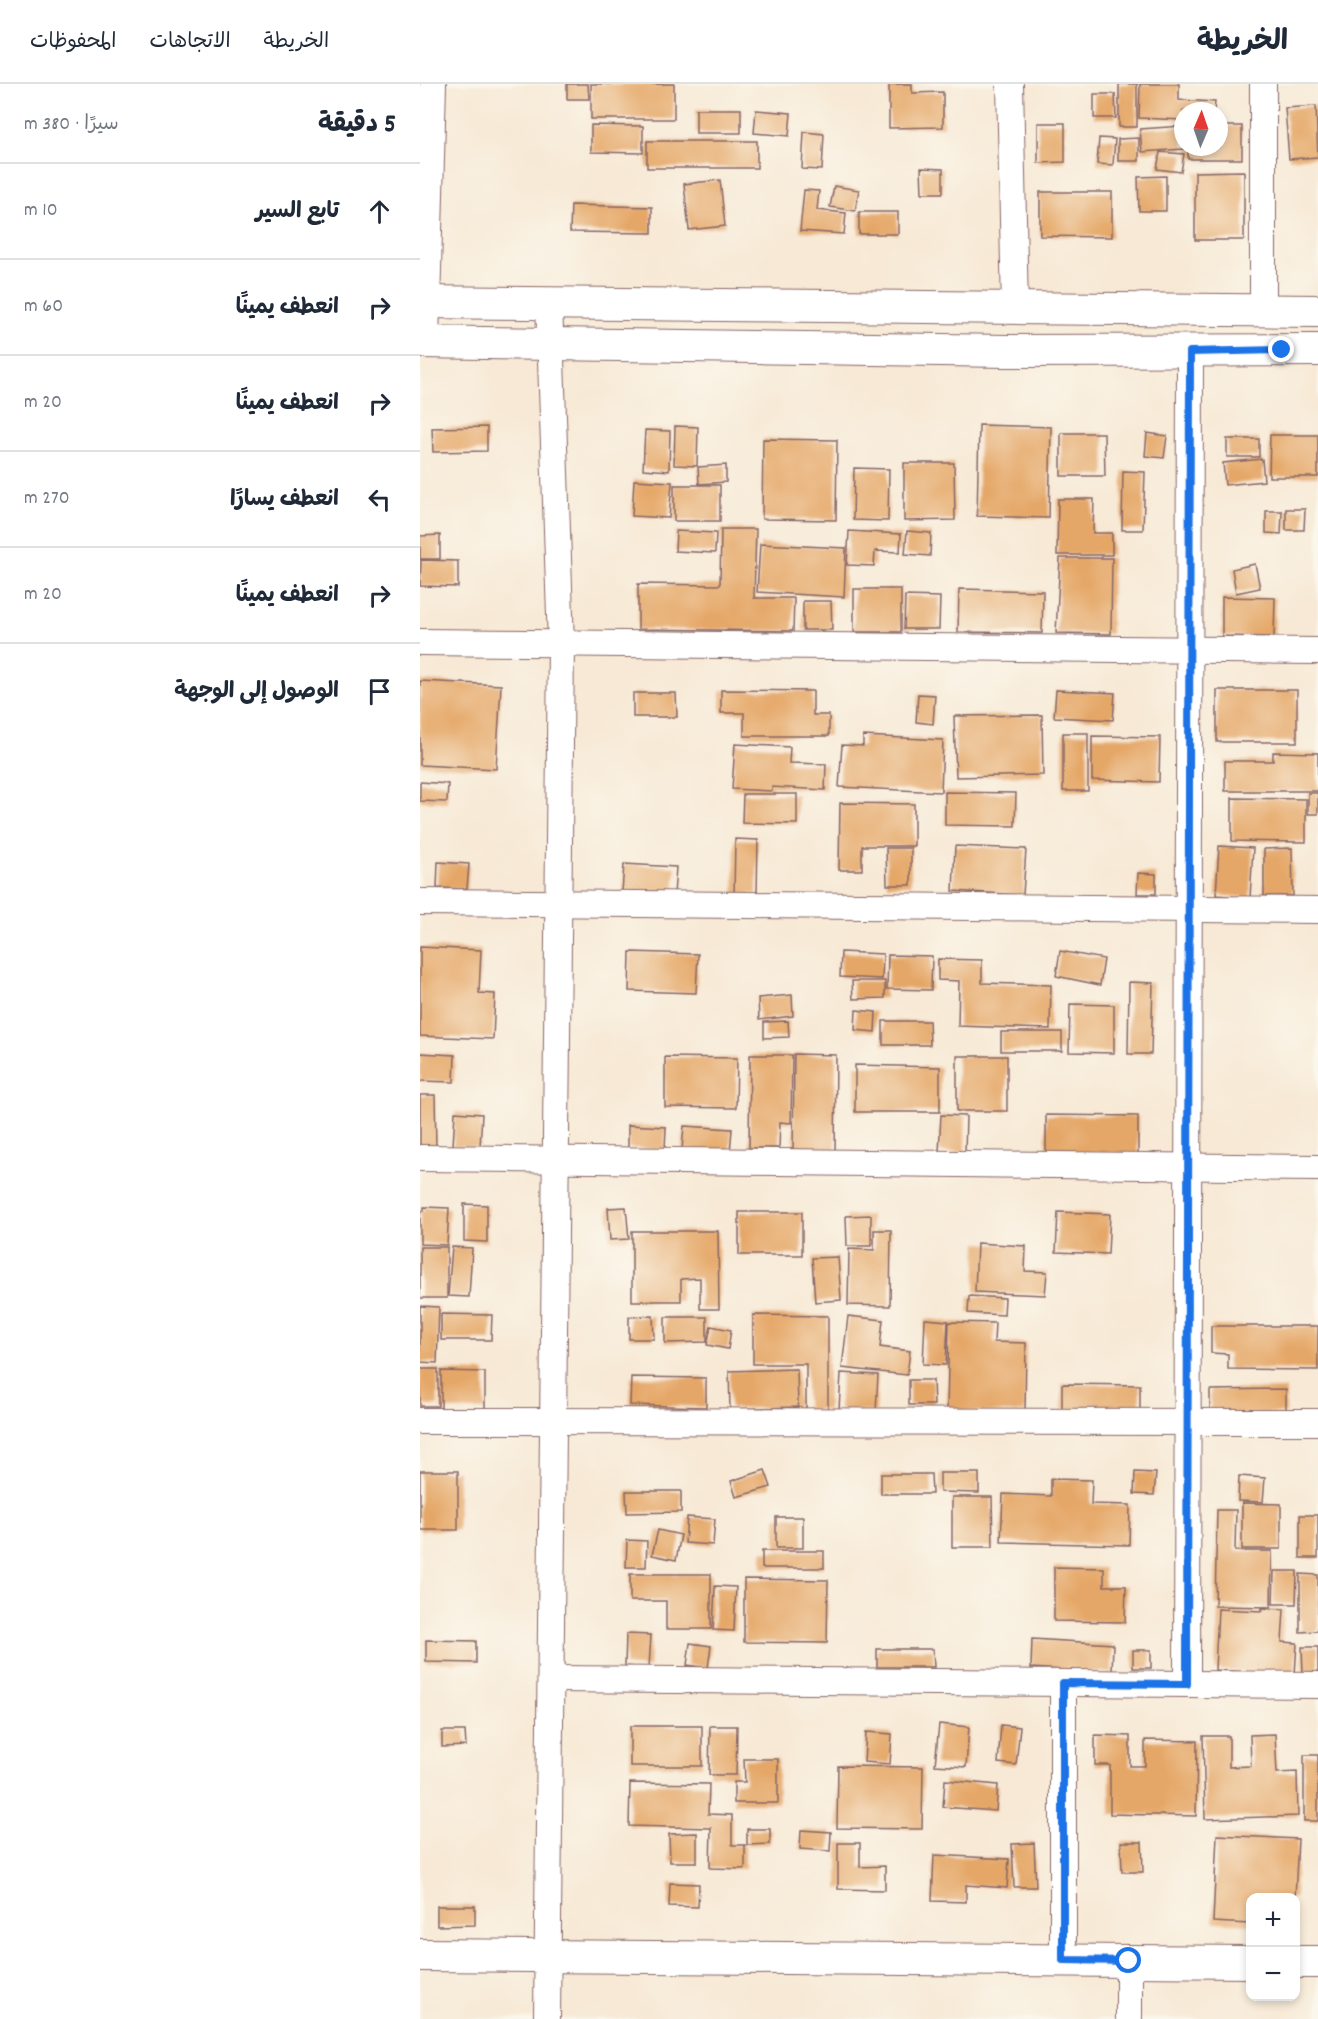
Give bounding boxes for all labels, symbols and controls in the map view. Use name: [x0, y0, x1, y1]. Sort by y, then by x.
text: الخريطة: [1197, 24, 1288, 64]
text: المحفوظات: [30, 28, 116, 58]
text: الاتجاهات: [149, 28, 231, 58]
text: الخريطة: [264, 28, 329, 58]
north arrow: [1174, 102, 1228, 156]
text: 5 دقيقة: [318, 107, 396, 144]
text: سيرًا · 380 m: [24, 111, 119, 139]
icon: ahead: [363, 195, 396, 228]
text: 10 m: [24, 197, 58, 225]
text: تابع السير: [256, 197, 339, 228]
icon: right: [363, 291, 396, 324]
text: 60 m: [24, 293, 63, 321]
text: انعطف يمينًا: [236, 293, 339, 324]
route end: [1268, 336, 1294, 362]
icon: right: [363, 387, 396, 420]
text: 20 m: [24, 389, 62, 417]
text: انعطف يمينًا: [236, 389, 339, 420]
icon: left: [363, 483, 396, 516]
text: 270 m: [24, 485, 70, 513]
text: انعطف يسارًا: [230, 485, 339, 516]
icon: right: [363, 579, 396, 612]
text: 20 m: [24, 581, 62, 609]
text: انعطف يمينًا: [236, 581, 339, 612]
icon: arrive: [363, 675, 396, 708]
text: الوصول إلى الوجهة: [174, 677, 339, 708]
map controls: [1246, 1893, 1300, 2001]
button: +: [1246, 1893, 1300, 1947]
route start: [1115, 1947, 1141, 1973]
button: −: [1246, 1947, 1300, 2001]

